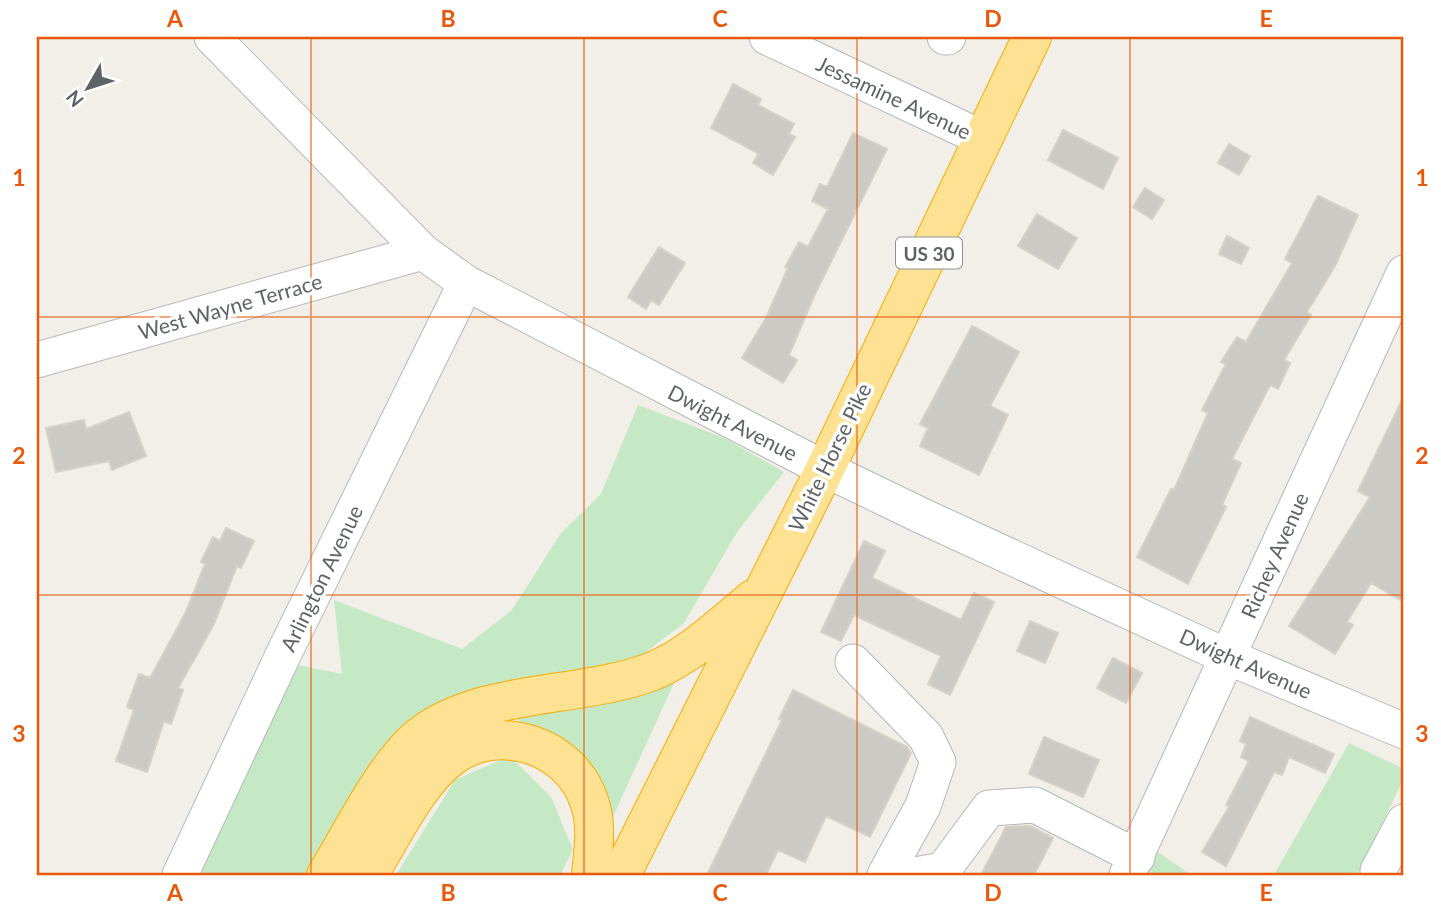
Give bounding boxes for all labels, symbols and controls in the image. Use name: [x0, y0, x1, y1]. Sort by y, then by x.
text: A: [166, 4, 184, 32]
text: B: [440, 4, 456, 32]
text: C: [712, 4, 728, 32]
text: D: [984, 4, 1002, 32]
text: E: [1259, 4, 1273, 32]
street label: Jessamine Avenue: [813, 50, 975, 144]
north arrow: [52, 52, 122, 122]
text: N: [61, 86, 88, 112]
text: 1: [12, 163, 26, 191]
text: 1: [1415, 163, 1429, 191]
road number: US 30: [896, 238, 962, 268]
street label: West Wayne Terrace: [135, 268, 325, 344]
street label: Dwight Avenue: [664, 379, 802, 465]
street label: White Horse Pike: [782, 379, 876, 535]
text: 2: [12, 441, 26, 469]
text: 2: [1415, 441, 1429, 469]
street label: Richey Avenue: [1235, 488, 1313, 622]
street label: Arlington Avenue: [275, 501, 367, 655]
street label: Dwight Avenue: [1176, 623, 1316, 703]
text: 3: [12, 719, 26, 747]
text: 3: [1415, 719, 1429, 747]
text: A: [166, 878, 184, 906]
text: B: [440, 878, 456, 906]
text: C: [712, 878, 728, 906]
text: D: [984, 878, 1002, 906]
text: E: [1259, 878, 1273, 906]

